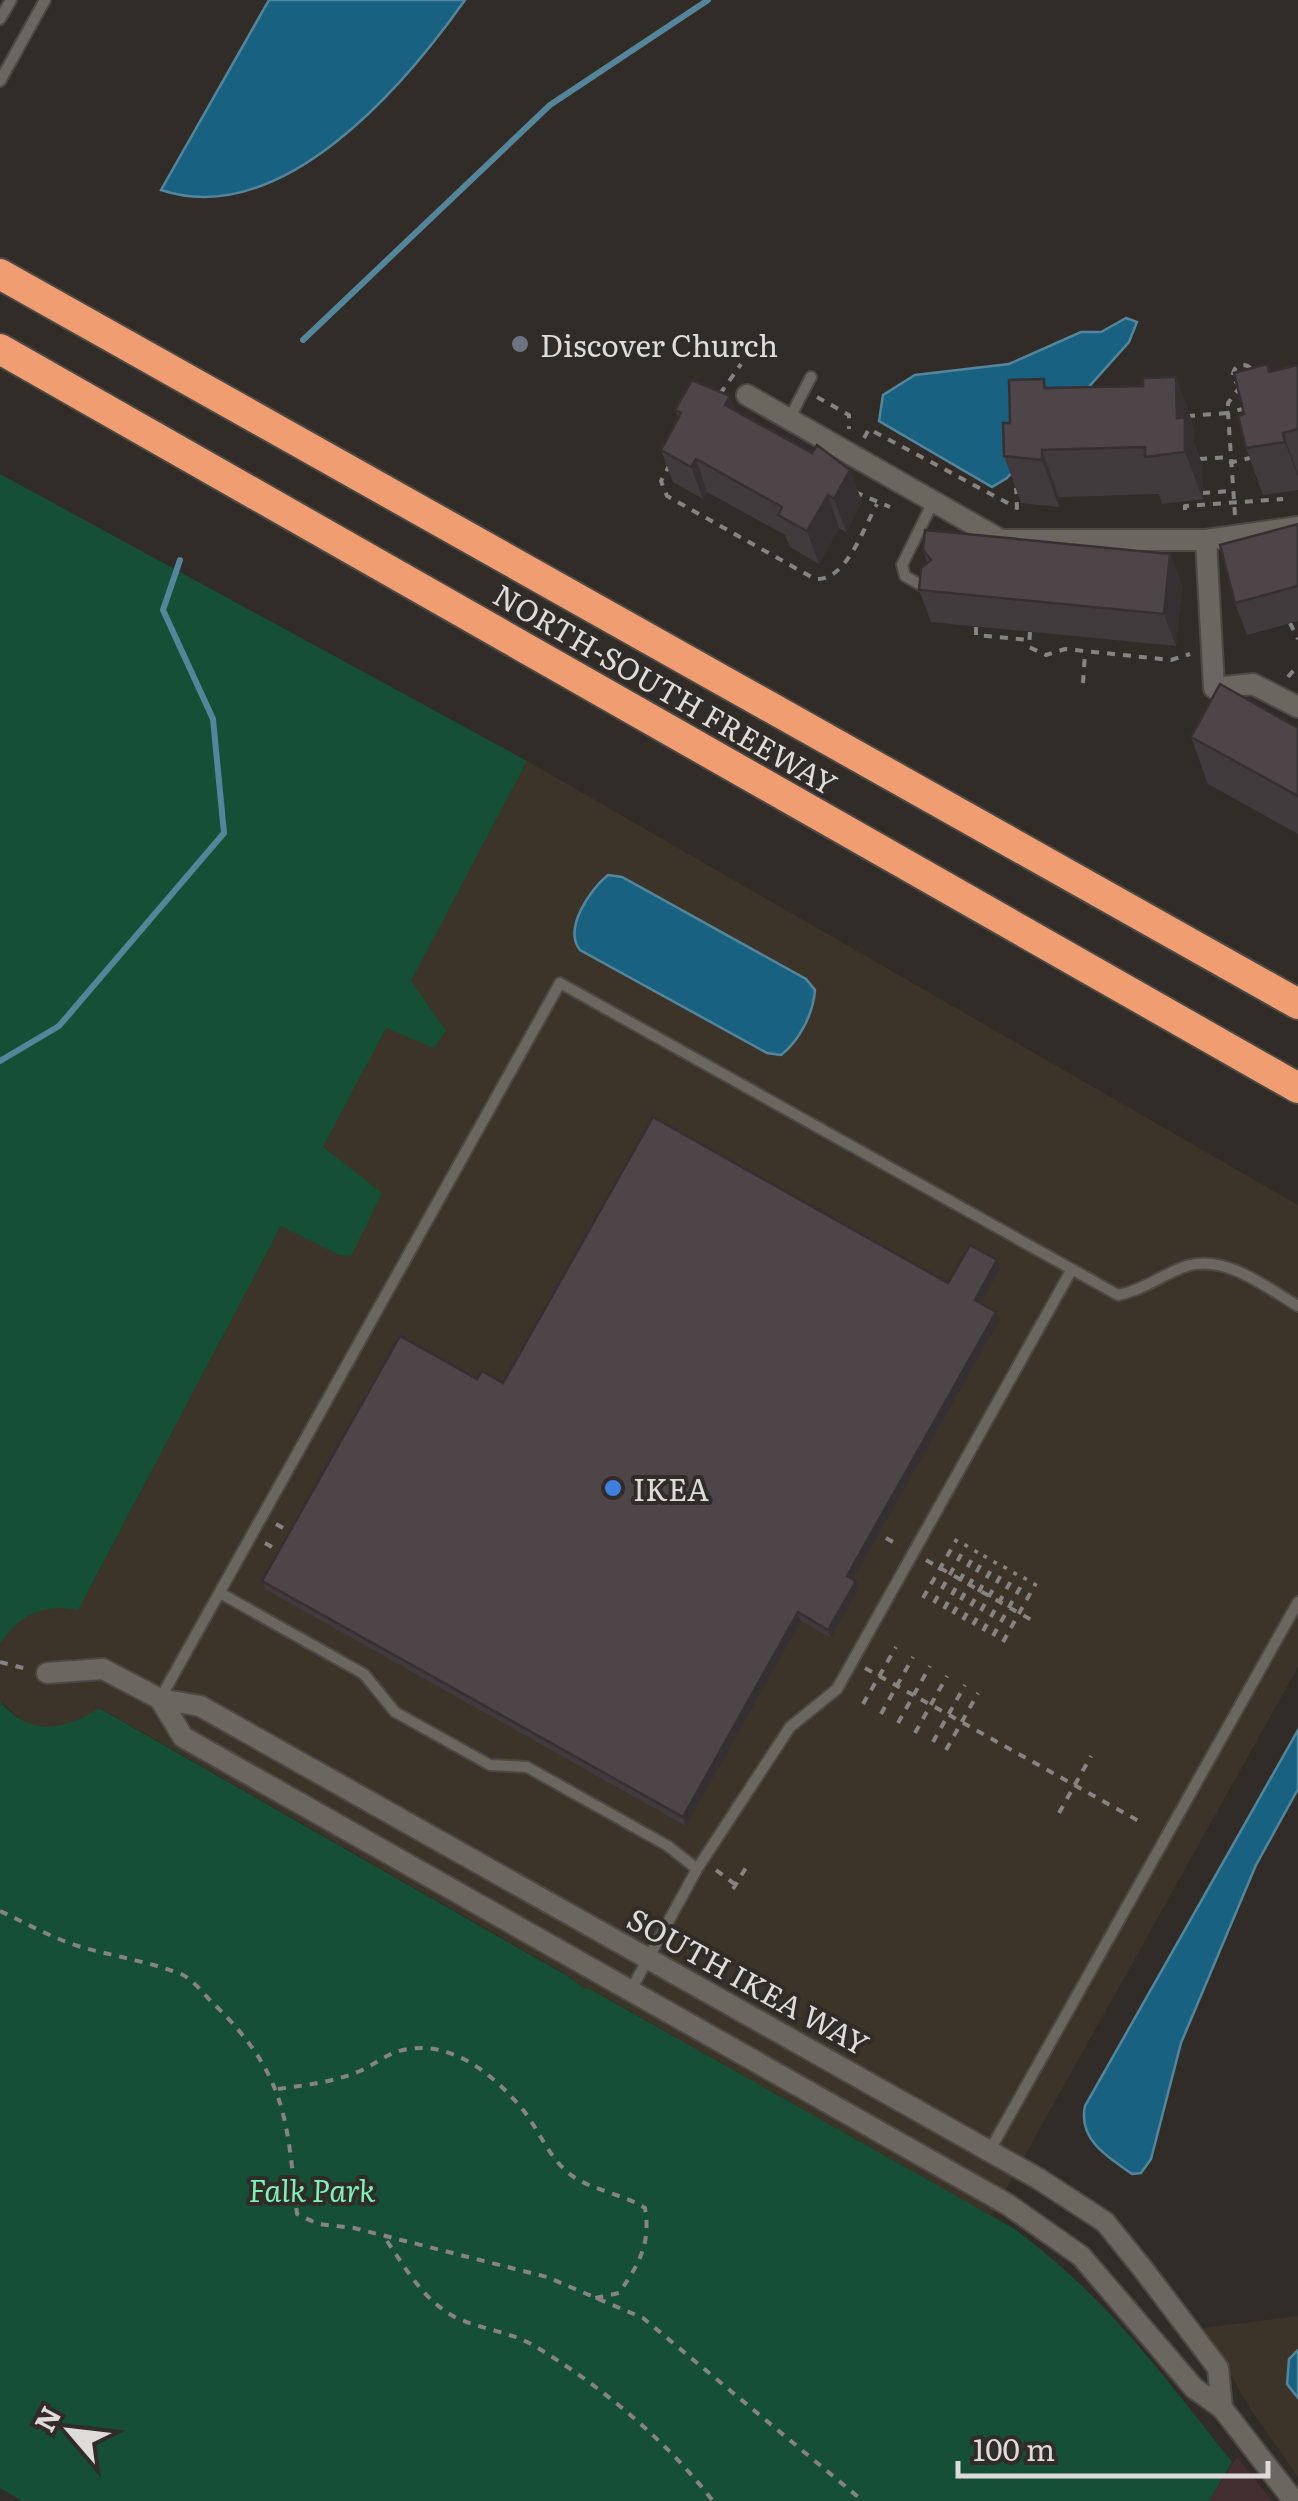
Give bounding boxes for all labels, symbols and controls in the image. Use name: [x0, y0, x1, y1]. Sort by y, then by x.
place label: Discover Church: [540, 322, 778, 366]
marker: Discover Church: [509, 333, 531, 355]
street label: NORTH-SOUTH FREEWAY: [486, 571, 846, 805]
place label: IKEA: [633, 1466, 709, 1510]
marker: IKEA: [602, 1477, 624, 1499]
street label: SOUTH IKEA WAY: [620, 1895, 878, 2065]
park label: Falk Park: [248, 2167, 376, 2211]
north arrow: [20, 2381, 120, 2481]
text: N: [22, 2398, 70, 2439]
scale bar: [958, 2416, 1268, 2478]
text: 100 m: [973, 2426, 1055, 2470]

